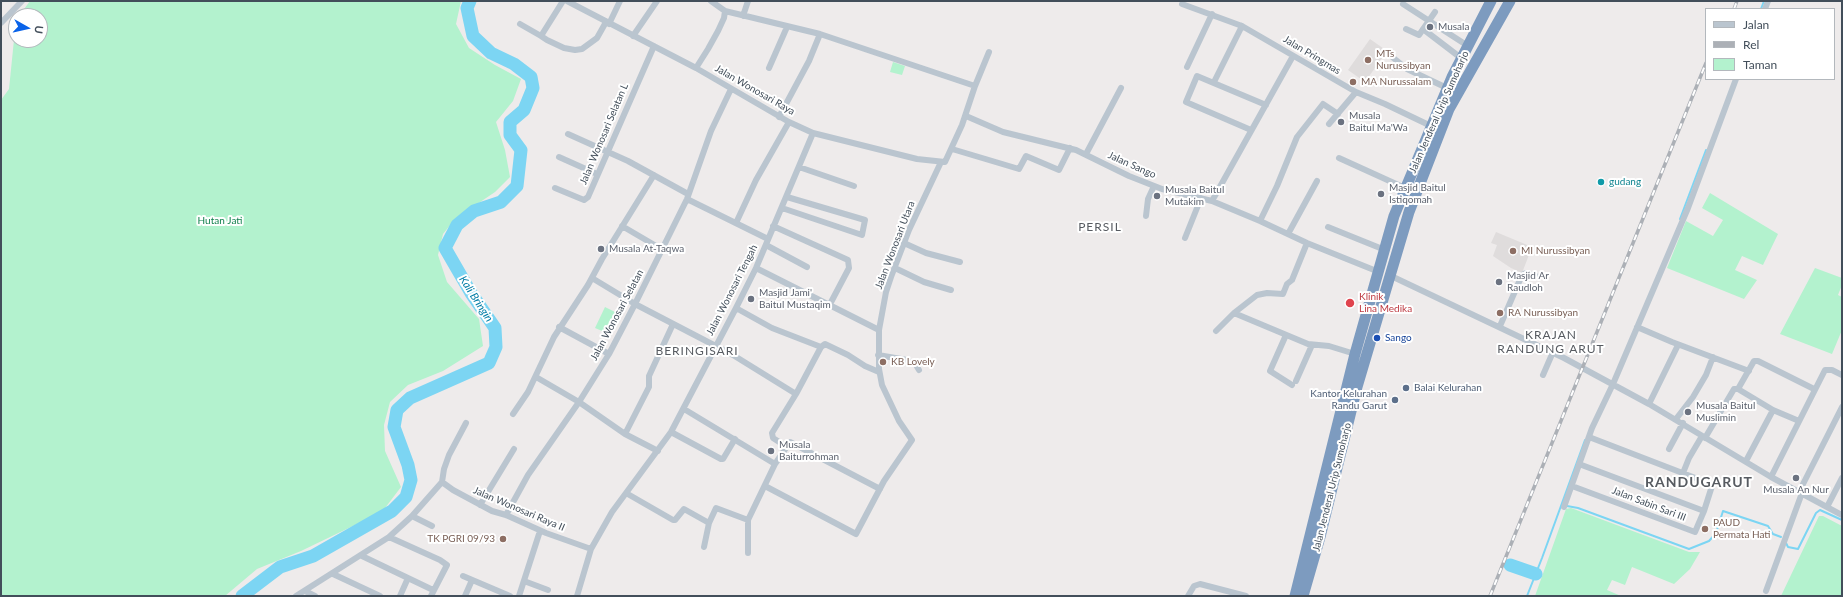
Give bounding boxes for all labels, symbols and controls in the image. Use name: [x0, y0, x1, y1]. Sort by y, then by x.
north arrow: [8, 8, 48, 48]
legend: [1705, 8, 1835, 80]
text: Jalan: [1743, 17, 1769, 32]
place label: Musala: [1438, 21, 1469, 33]
marker: Musala: [1425, 22, 1435, 32]
text: U: [32, 25, 46, 35]
street label: Jalan Pringmas: [1281, 33, 1343, 77]
text: Rel: [1743, 37, 1759, 52]
place label: MTs Nurussibyan: [1376, 48, 1430, 72]
street label: Jalan Jenderal Urip Sumoharjo: [1407, 49, 1471, 175]
marker: MTs Nurussibyan: [1363, 55, 1373, 65]
text: Taman: [1743, 57, 1777, 72]
street label: Jalan Wonosari Raya: [713, 62, 797, 118]
place label: MA Nurussalam: [1361, 76, 1431, 88]
marker: MA Nurussalam: [1348, 77, 1358, 87]
street label: Jalan Wonosari Selatan L: [577, 82, 631, 186]
place label: Musala Baitul Ma'Wa: [1349, 110, 1408, 134]
marker: Musala Baitul Ma'Wa: [1336, 117, 1346, 127]
street label: Jalan Sango: [1106, 149, 1158, 181]
place label: gudang: [1609, 176, 1641, 188]
marker: gudang: [1596, 177, 1606, 187]
place label: Masjid Baitul Istiqomah: [1389, 182, 1446, 206]
place label: Musala Baitul Mutakim: [1165, 184, 1224, 208]
marker: Masjid Baitul Istiqomah: [1376, 189, 1386, 199]
marker: Musala Baitul Mutakim: [1152, 191, 1162, 201]
street label: Jalan Wonosari Utara: [873, 199, 917, 291]
park label: Hutan Jati: [198, 215, 242, 227]
district label: PERSIL: [1078, 220, 1122, 234]
place label: Musala At-Taqwa: [609, 243, 684, 255]
street label: Jalan Wonosari Tengah: [704, 243, 760, 337]
marker: Musala At-Taqwa: [596, 244, 606, 254]
place label: MI Nurussibyan: [1521, 245, 1590, 257]
marker: MI Nurussibyan: [1508, 246, 1518, 256]
street label: Jalan Wonosari Selatan: [588, 268, 646, 362]
place label: Masjid Ar Raudloh: [1507, 270, 1549, 294]
water label: Kali Bringin: [456, 274, 496, 324]
marker: Masjid Ar Raudloh: [1494, 277, 1504, 287]
place label: Masjid Jami' Baitul Mustaqim: [759, 287, 831, 310]
place label: Klinik Lina Medika: [1359, 291, 1412, 314]
marker: Masjid Jami' Baitul Mustaqim: [746, 294, 756, 304]
marker: Klinik Lina Medika: [1344, 297, 1356, 309]
place label: RA Nurussibyan: [1508, 307, 1578, 319]
marker: RA Nurussibyan: [1495, 308, 1505, 318]
district label: KRAJAN RANDUNG ARUT: [1497, 328, 1605, 356]
place label: Sango: [1385, 332, 1412, 344]
marker: Sango: [1372, 333, 1382, 343]
district label: BERINGISARI: [655, 344, 739, 358]
place label: KB Lovely: [891, 356, 935, 368]
marker: KB Lovely: [878, 357, 888, 367]
place label: Balai Kelurahan: [1414, 382, 1482, 394]
marker: Balai Kelurahan: [1401, 383, 1411, 393]
place label: Kantor Kelurahan Randu Garut: [1310, 388, 1387, 412]
marker: Kantor Kelurahan Randu Garut: [1390, 395, 1400, 405]
place label: Musala Baitul Muslimin: [1696, 400, 1755, 424]
marker: Musala Baitul Muslimin: [1683, 407, 1693, 417]
street label: Jalan Jenderal Urip Sumoharjo: [1310, 421, 1354, 553]
place label: Musala Baiturrohman: [779, 439, 839, 462]
marker: Musala Baiturrohman: [766, 446, 776, 456]
marker: Musala An Nur: [1791, 473, 1801, 483]
district label: RANDUGARUT: [1645, 474, 1753, 490]
street label: Jalan Wonosari Raya II: [471, 484, 567, 534]
street label: Jalan Sabin Sari III: [1610, 484, 1688, 524]
place label: Musala An Nur: [1763, 484, 1829, 496]
place label: PAUD Permata Hati: [1713, 517, 1770, 540]
marker: PAUD Permata Hati: [1700, 524, 1710, 534]
place label: TK PGRI 09/93: [427, 533, 495, 545]
marker: TK PGRI 09/93: [498, 534, 508, 544]

